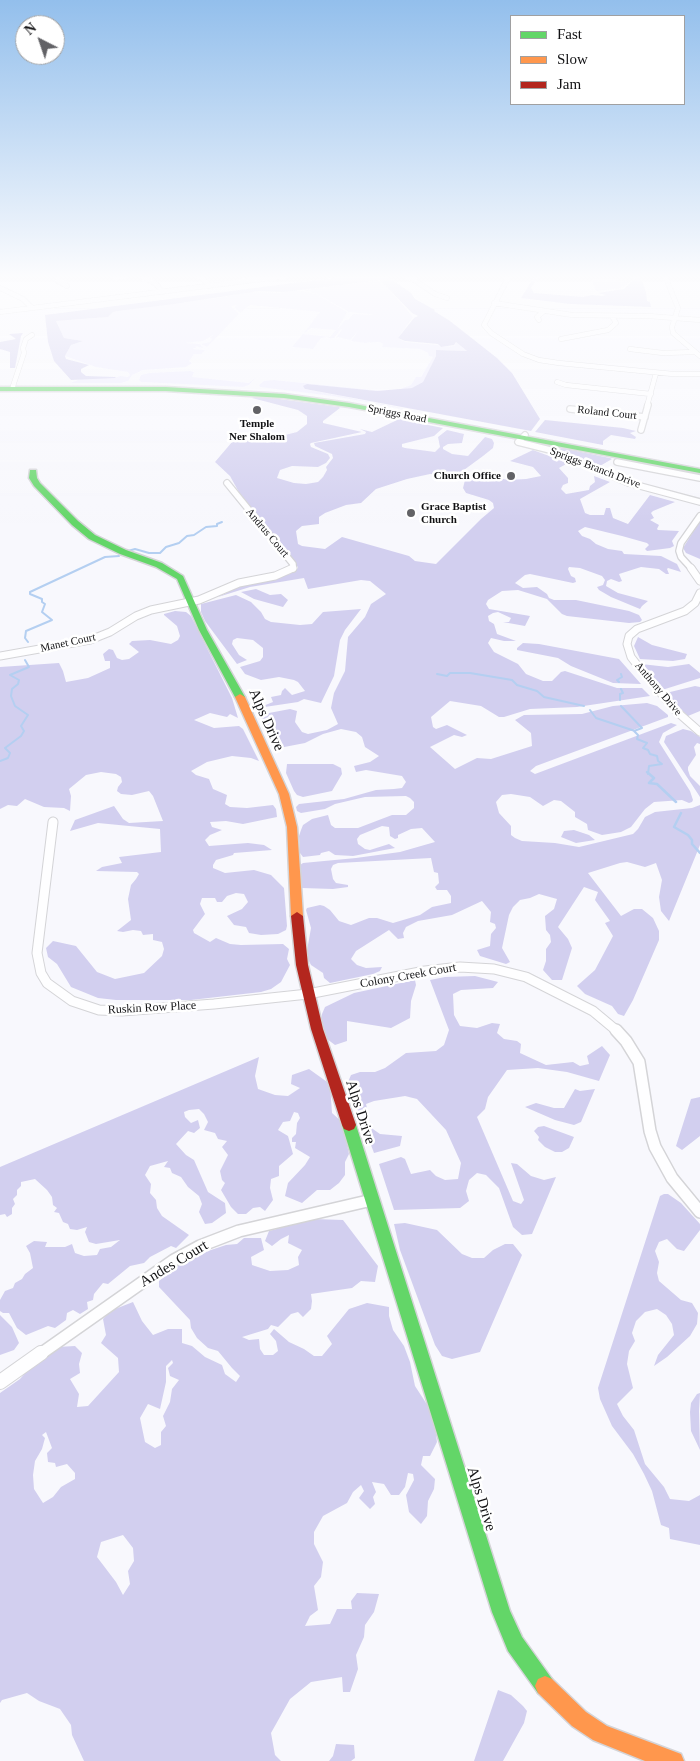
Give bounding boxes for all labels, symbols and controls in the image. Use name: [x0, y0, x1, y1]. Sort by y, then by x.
north arrow: [15, 15, 65, 65]
legend: [510, 15, 685, 105]
text: N: [22, 20, 39, 38]
text: Fast: [557, 26, 582, 42]
text: Slow: [557, 51, 588, 67]
text: Jam: [557, 76, 581, 92]
street label: Spriggs Road: [366, 402, 428, 426]
street label: Roland Court: [577, 403, 637, 423]
marker: Temple Ner Shalom: [251, 404, 263, 416]
place label: Temple Ner Shalom: [229, 417, 285, 443]
street label: Spriggs Branch Drive: [548, 445, 642, 491]
place label: Church Office: [434, 469, 501, 483]
marker: Church Office: [505, 470, 517, 482]
place label: Grace Baptist Church: [421, 500, 486, 526]
street label: Andrus Court: [243, 506, 291, 560]
marker: Grace Baptist Church: [405, 507, 417, 519]
street label: Manet Court: [39, 631, 97, 655]
street label: Anthony Drive: [632, 659, 684, 719]
street label: Alps Drive: [244, 686, 288, 754]
street label: Colony Creek Court: [359, 960, 457, 992]
street label: Ruskin Row Place: [107, 998, 197, 1018]
street label: Alps Drive: [341, 1078, 379, 1146]
street label: Andes Court: [137, 1237, 211, 1291]
street label: Alps Drive: [463, 1465, 499, 1533]

